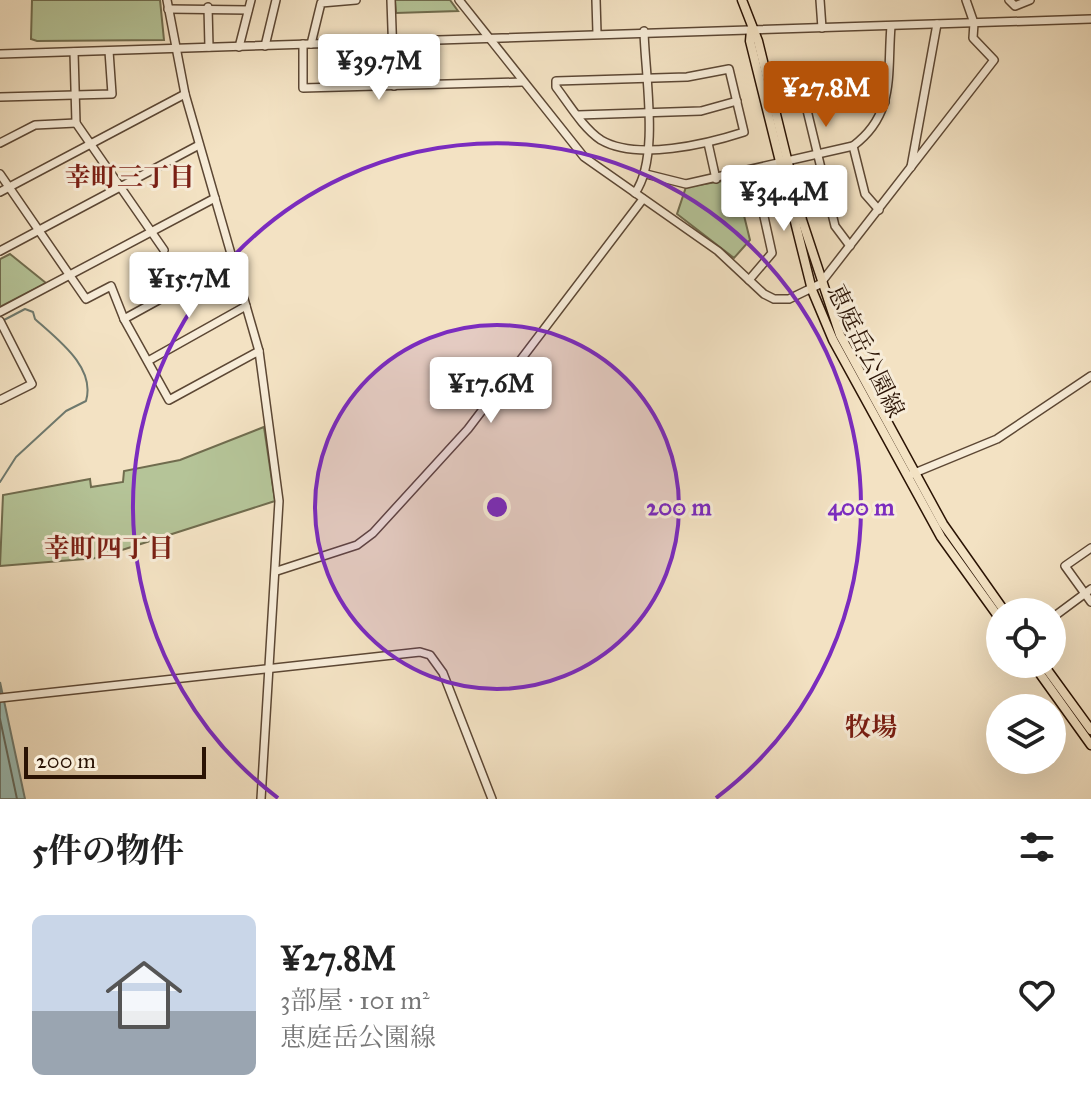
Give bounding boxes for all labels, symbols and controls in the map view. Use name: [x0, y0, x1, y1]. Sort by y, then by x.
pin: ¥39.7M: [314, 34, 444, 102]
text: ¥39.7M: [336, 44, 422, 76]
pin: ¥27.8M: [761, 61, 891, 129]
text: ¥27.8M: [782, 71, 870, 103]
district label: 幸町三丁目: [65, 161, 195, 193]
pin: ¥34.4M: [719, 165, 849, 233]
text: ¥34.4M: [739, 175, 829, 207]
pin: ¥15.7M: [124, 252, 254, 320]
text: ¥15.7M: [147, 262, 231, 294]
street label: 恵庭岳公園線: [821, 280, 911, 422]
pin: ¥17.6M: [426, 357, 556, 425]
text: ¥17.6M: [448, 367, 534, 399]
text: 200 m: [646, 492, 712, 522]
text: 400 m: [828, 492, 895, 522]
centre of rings: [483, 493, 511, 521]
district label: 幸町四丁目: [44, 532, 174, 564]
map controls: [986, 598, 1066, 774]
button: locate: [986, 598, 1066, 678]
button: layers: [986, 694, 1066, 774]
district label: 牧場: [845, 711, 897, 743]
scale bar: [24, 743, 206, 779]
text: 200 m: [36, 747, 96, 774]
icon: filters: [1015, 825, 1059, 869]
text: 5件の物件: [32, 830, 184, 871]
text: ¥27.8M: [280, 938, 396, 979]
icon: home: [96, 947, 192, 1043]
icon: heart: [1015, 973, 1059, 1017]
text: 3部屋 · 101 m²: [280, 984, 430, 1016]
text: 恵庭岳公園線: [280, 1021, 436, 1053]

